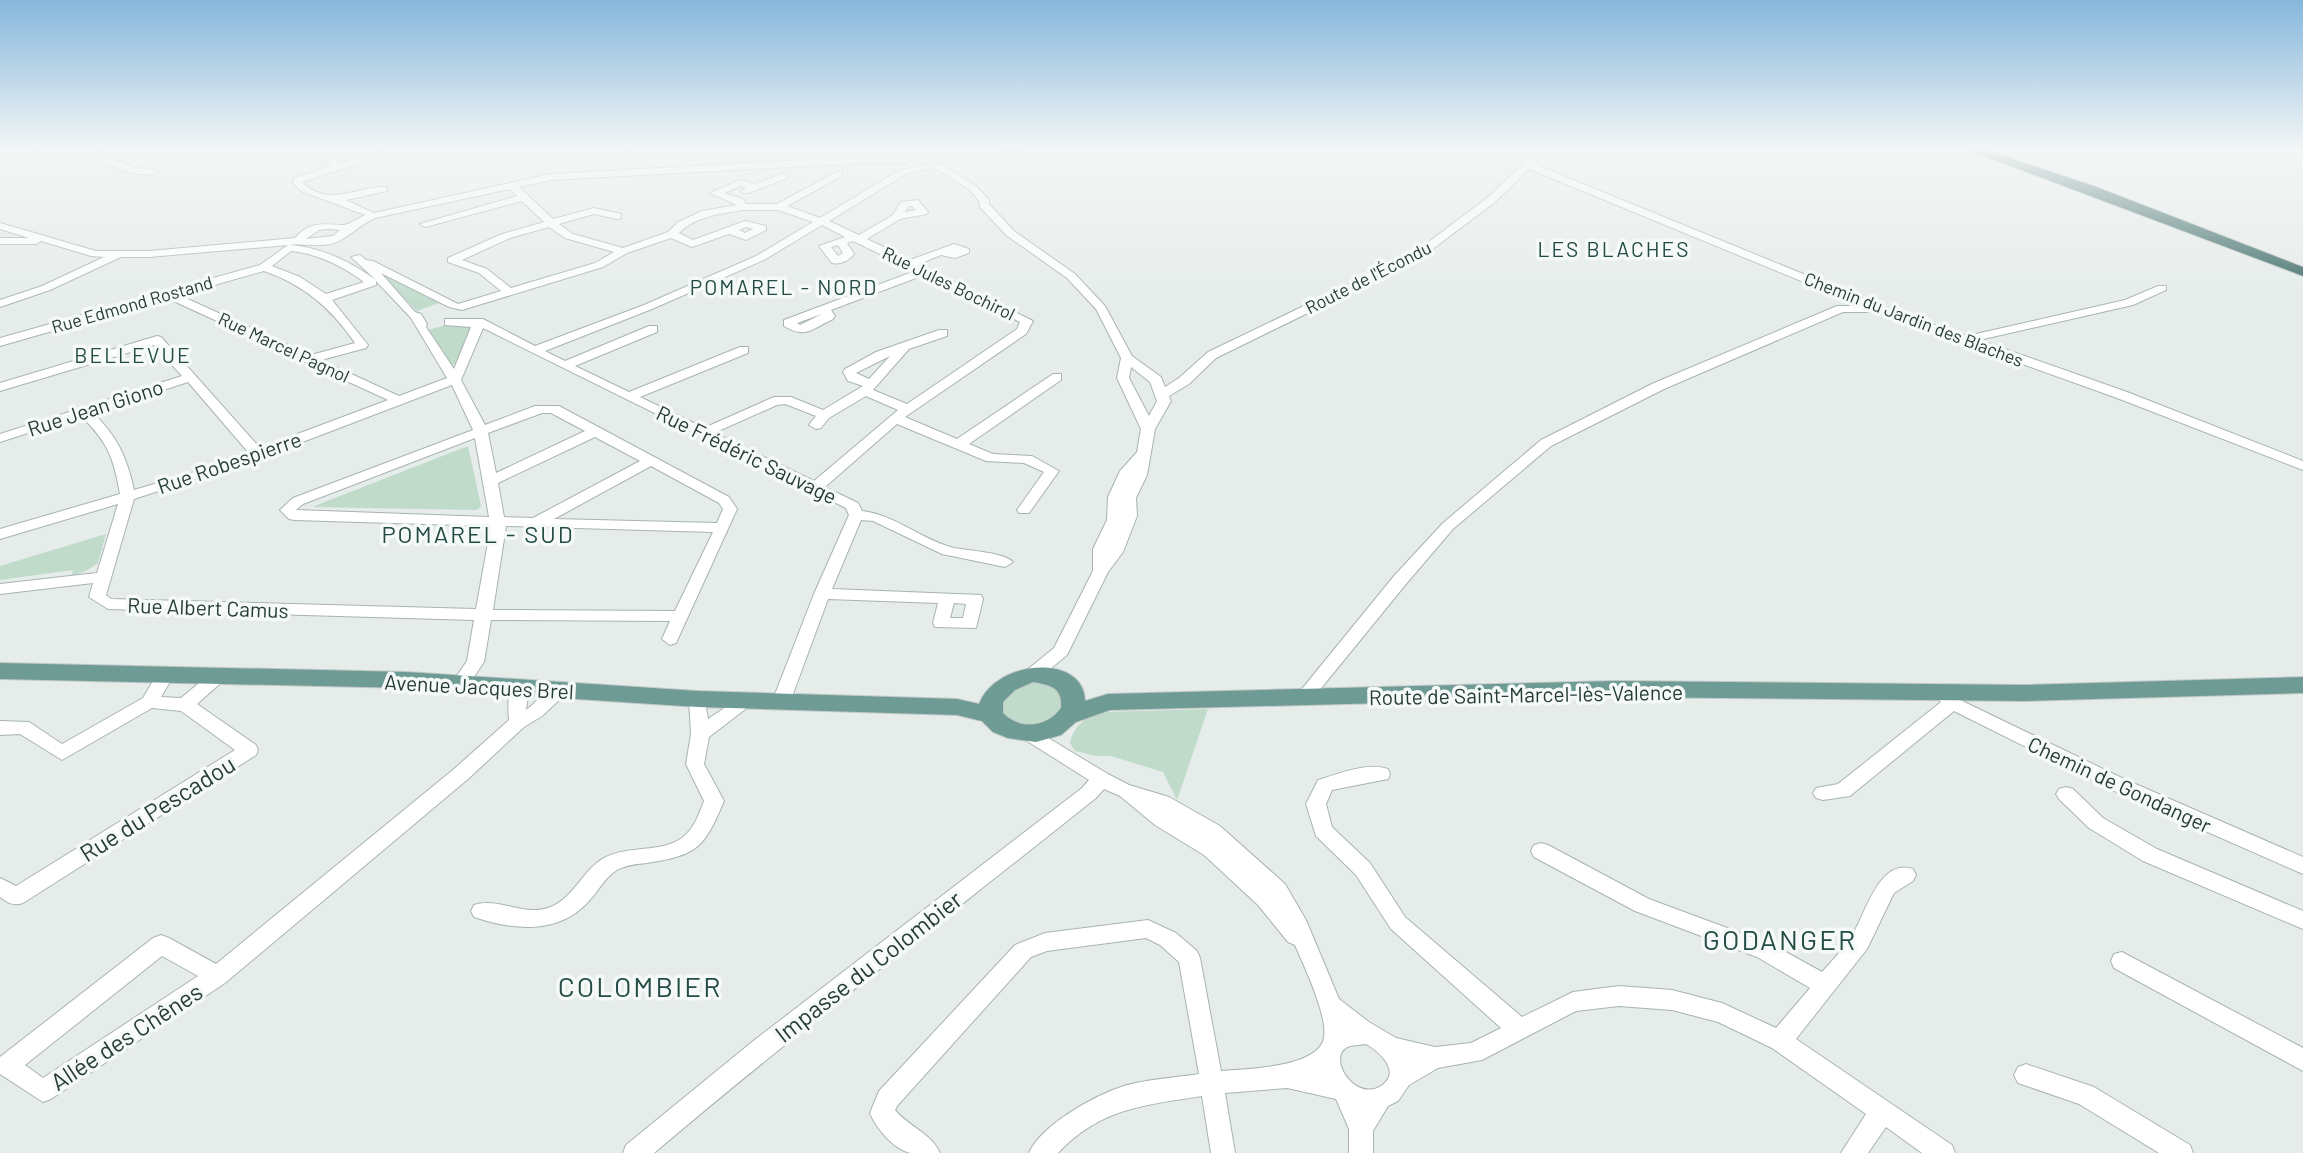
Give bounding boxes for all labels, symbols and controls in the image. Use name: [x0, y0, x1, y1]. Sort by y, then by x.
street label: Route de l'Écondu: [1301, 236, 1435, 318]
district label: LES BLACHES: [1537, 236, 1691, 261]
street label: Rue Jules Bochirol: [879, 241, 1019, 325]
street label: Chemin du Jardin des Blaches: [1801, 267, 2027, 371]
street label: Rue Edmond Rostand: [49, 270, 215, 338]
district label: POMAREL - NORD: [690, 274, 878, 299]
street label: Rue Marcel Pagnol: [215, 307, 353, 387]
district label: BELLEVUE: [74, 342, 192, 367]
street label: Rue Jean Giono: [24, 373, 166, 441]
street label: Rue Frédéric Sauvage: [653, 399, 841, 509]
street label: Rue Robespierre: [154, 426, 304, 498]
district label: POMAREL - SUD: [381, 519, 575, 548]
street label: Rue Albert Camus: [127, 592, 289, 622]
street label: Avenue Jacques Brel: [384, 669, 574, 703]
street label: Route de Saint-Marcel-lès-Valence: [1369, 679, 1683, 709]
street label: Chemin de Gondanger: [2024, 731, 2216, 838]
street label: Rue du Pescadou: [74, 749, 240, 867]
street label: Impasse du Colombier: [769, 884, 968, 1048]
district label: GODANGER: [1703, 922, 1857, 956]
district label: COLOMBIER: [558, 969, 722, 1003]
street label: Allée des Chênes: [45, 976, 207, 1096]

